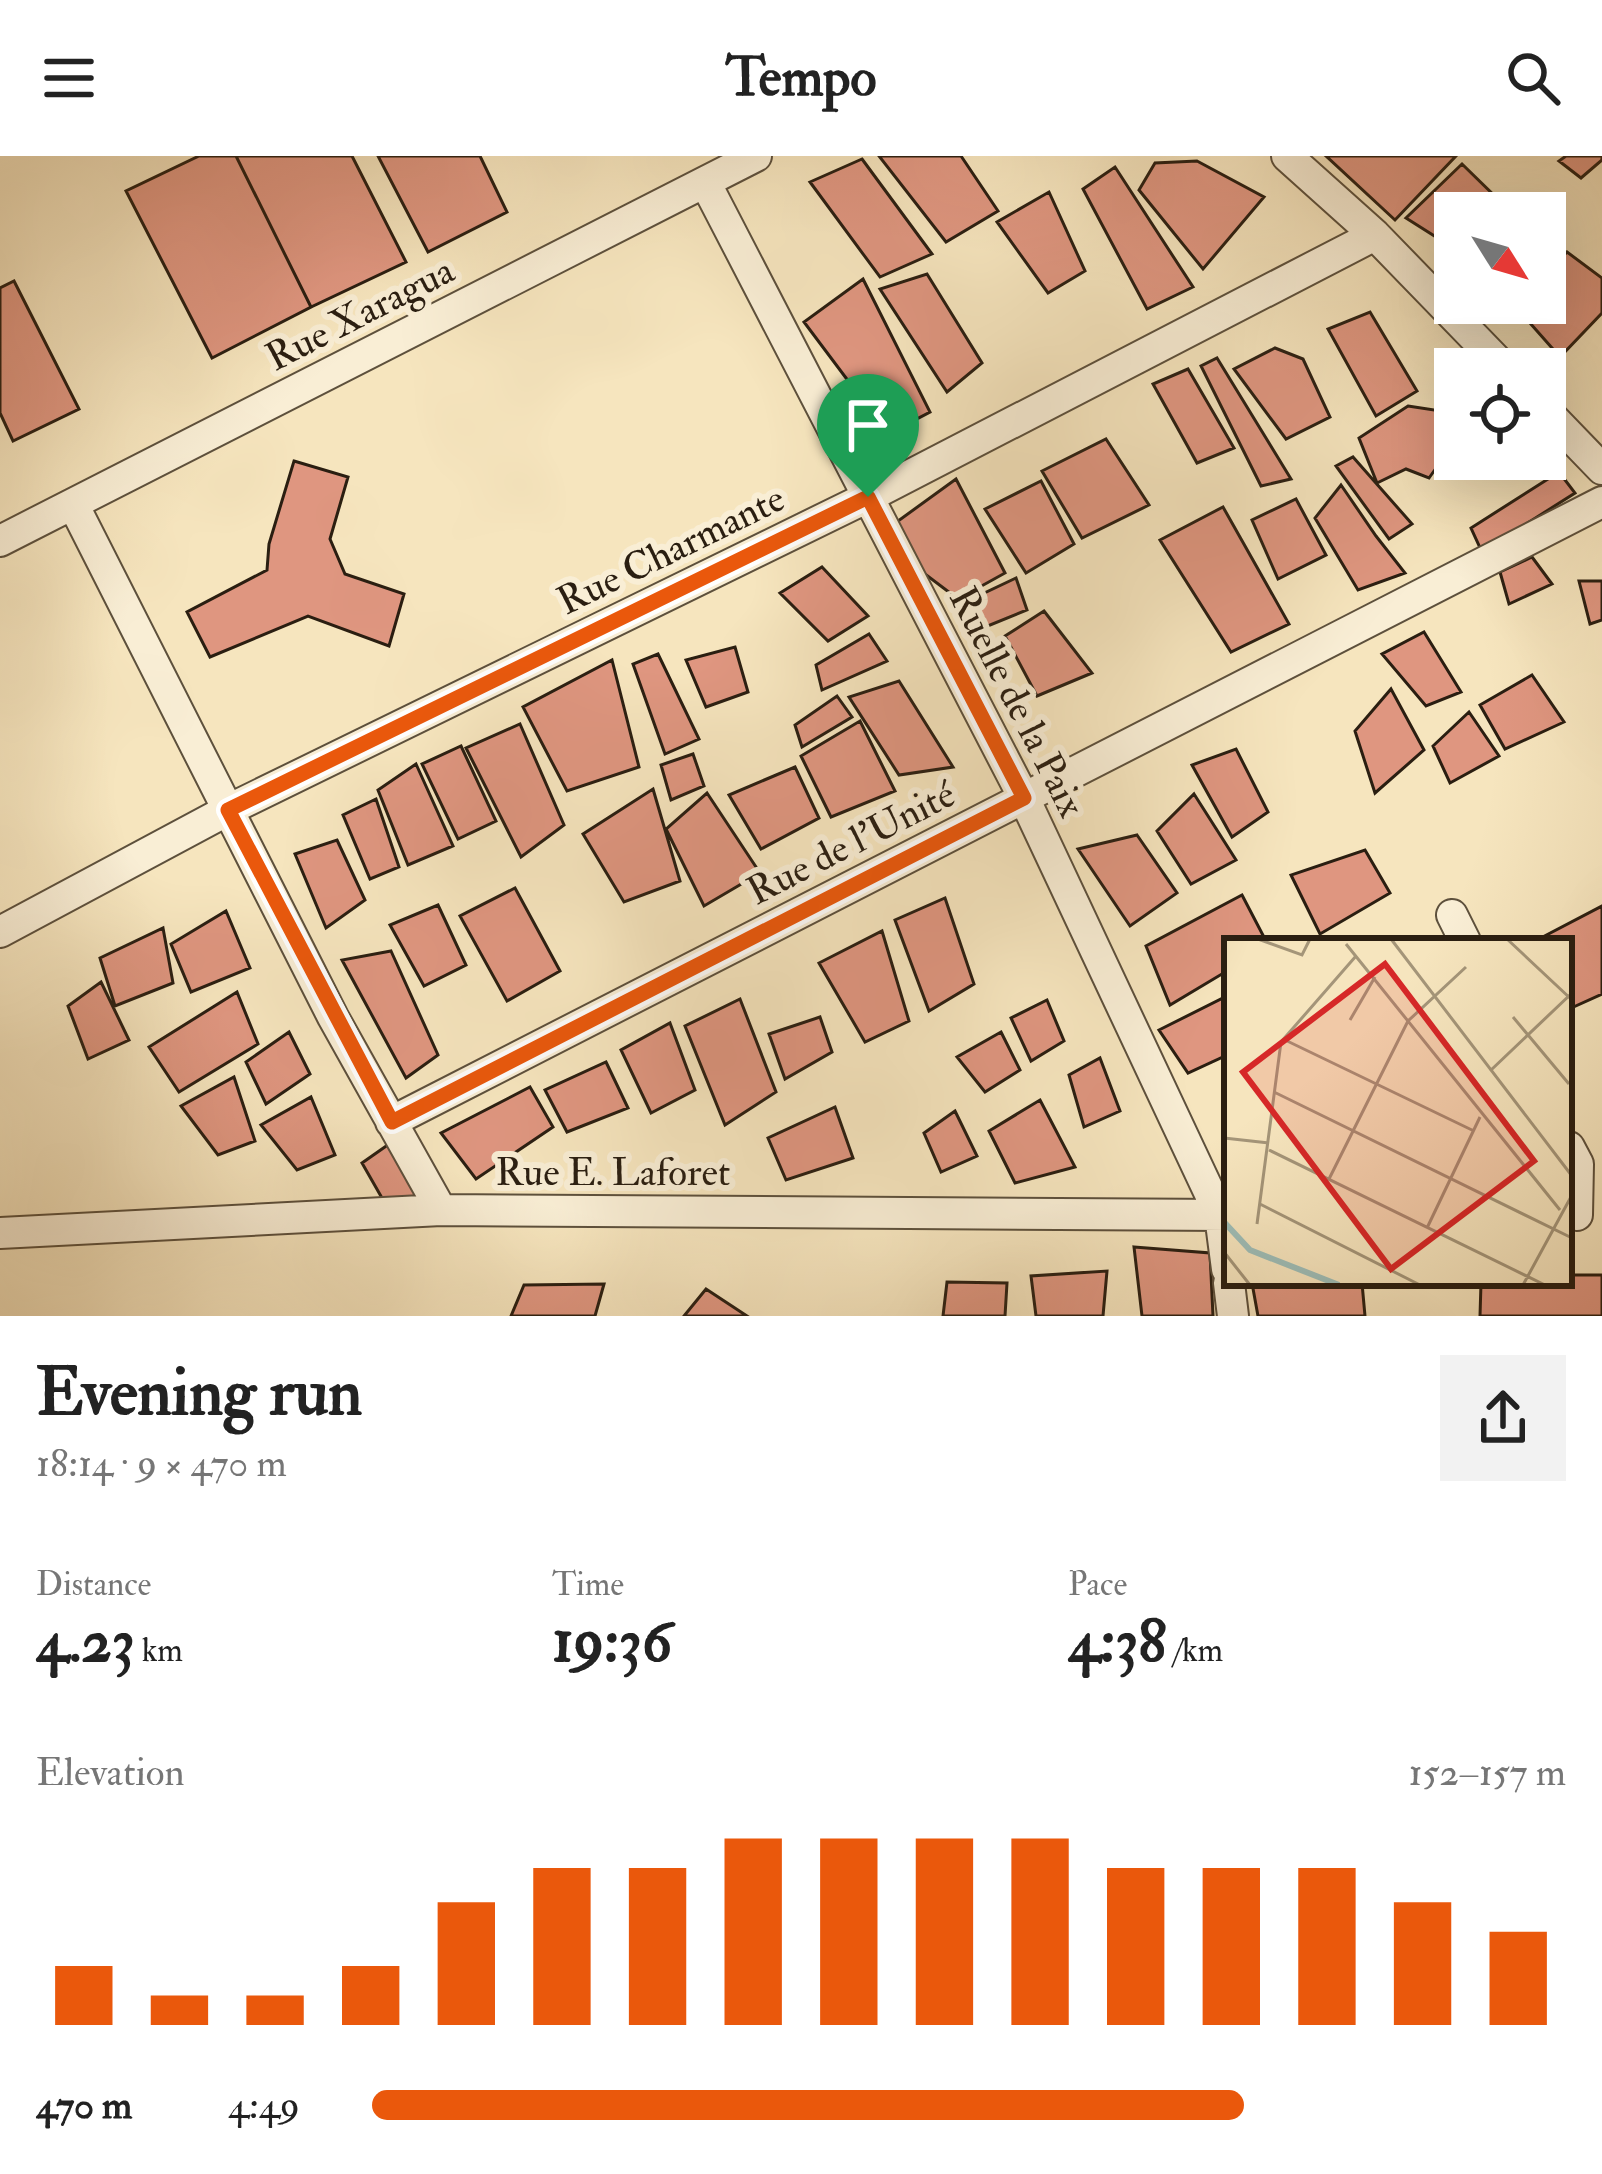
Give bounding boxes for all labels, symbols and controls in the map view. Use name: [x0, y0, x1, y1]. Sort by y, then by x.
text: Tempo: [726, 44, 876, 112]
icon: menu: [36, 45, 102, 111]
icon: search: [1500, 45, 1566, 111]
north arrow: [1434, 192, 1566, 324]
map controls: [1434, 192, 1566, 480]
street label: Rue Xaragua: [258, 245, 463, 382]
button: locate: [1434, 348, 1566, 480]
pin: [817, 374, 919, 497]
icon: arrive: [835, 392, 901, 458]
street label: Rue Charmante: [549, 474, 793, 626]
street label: Ruelle de la Paix: [938, 579, 1096, 825]
street label: Rue de l'Unité: [739, 769, 964, 916]
inset map: [1224, 938, 1572, 1286]
street label: Rue E. Laforet: [496, 1148, 730, 1197]
text: Evening run: [36, 1352, 362, 1435]
button: share: [1440, 1355, 1566, 1481]
text: 18:14 · 9 × 470 m: [36, 1439, 287, 1488]
text: Distance: [36, 1564, 151, 1605]
text: Time: [552, 1564, 624, 1605]
text: Pace: [1068, 1564, 1127, 1605]
text: 4.23: [36, 1605, 135, 1680]
text: 19:36: [552, 1605, 672, 1680]
text: 4:38: [1068, 1605, 1166, 1680]
text: km: [135, 1630, 183, 1671]
text: /km: [1166, 1630, 1223, 1671]
text: Elevation: [36, 1748, 185, 1797]
text: 152–157 m: [1408, 1748, 1566, 1797]
text: 470 m: [36, 2081, 132, 2130]
text: 4:49: [228, 2081, 300, 2130]

